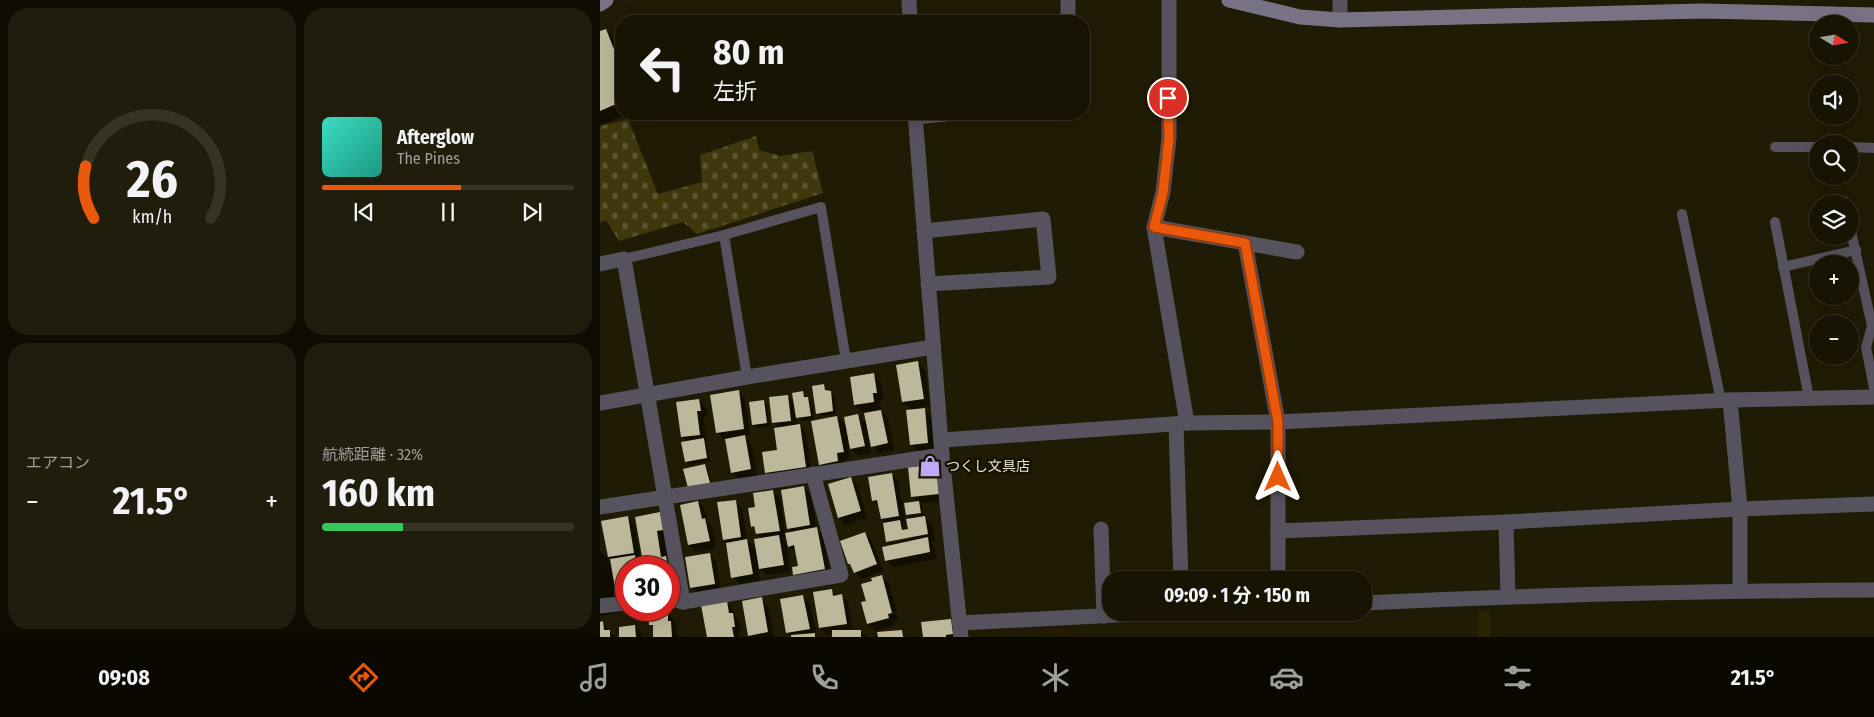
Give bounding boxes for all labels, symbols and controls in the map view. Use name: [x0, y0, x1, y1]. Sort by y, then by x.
north arrow: [1809, 15, 1859, 65]
map controls: [1809, 15, 1859, 365]
text: 80 m: [713, 31, 785, 73]
icon: left: [630, 35, 695, 100]
button: sound: [1809, 75, 1859, 125]
pin: [1147, 77, 1189, 119]
text: 左折: [713, 78, 757, 105]
icon: arrive: [1154, 84, 1182, 112]
text: Afterglow: [397, 126, 474, 149]
button: search: [1809, 135, 1859, 185]
text: 26: [125, 148, 178, 211]
text: The Pines: [397, 149, 460, 168]
button: layers: [1809, 195, 1859, 245]
icon: previous: [350, 198, 378, 226]
icon: pause: [434, 198, 462, 226]
icon: next: [518, 198, 546, 226]
text: km/h: [132, 206, 172, 228]
button: +: [1809, 255, 1859, 305]
button: −: [1809, 315, 1859, 365]
text: 航続距離 · 32%: [322, 445, 423, 464]
position arrow: [1251, 450, 1303, 502]
text: エアコン: [26, 453, 90, 472]
shop icon: つくし文具店: [917, 453, 943, 479]
place label: つくし文具店: [946, 458, 1030, 475]
text: 160 km: [322, 470, 435, 516]
text: 21.5°: [113, 478, 191, 524]
text: −: [26, 485, 39, 518]
text: +: [265, 485, 278, 518]
speed limit sign: 30: [615, 556, 680, 621]
text: 09:09 · 1 分 · 150 m: [1164, 584, 1310, 607]
icon: directions: [346, 660, 381, 695]
icon: music: [577, 660, 612, 695]
icon: phone: [807, 660, 842, 695]
icon: climate: [1038, 660, 1073, 695]
icon: car: [1269, 660, 1304, 695]
icon: filters: [1500, 660, 1535, 695]
text: 09:08: [98, 664, 150, 691]
text: 21.5°: [1731, 664, 1776, 691]

